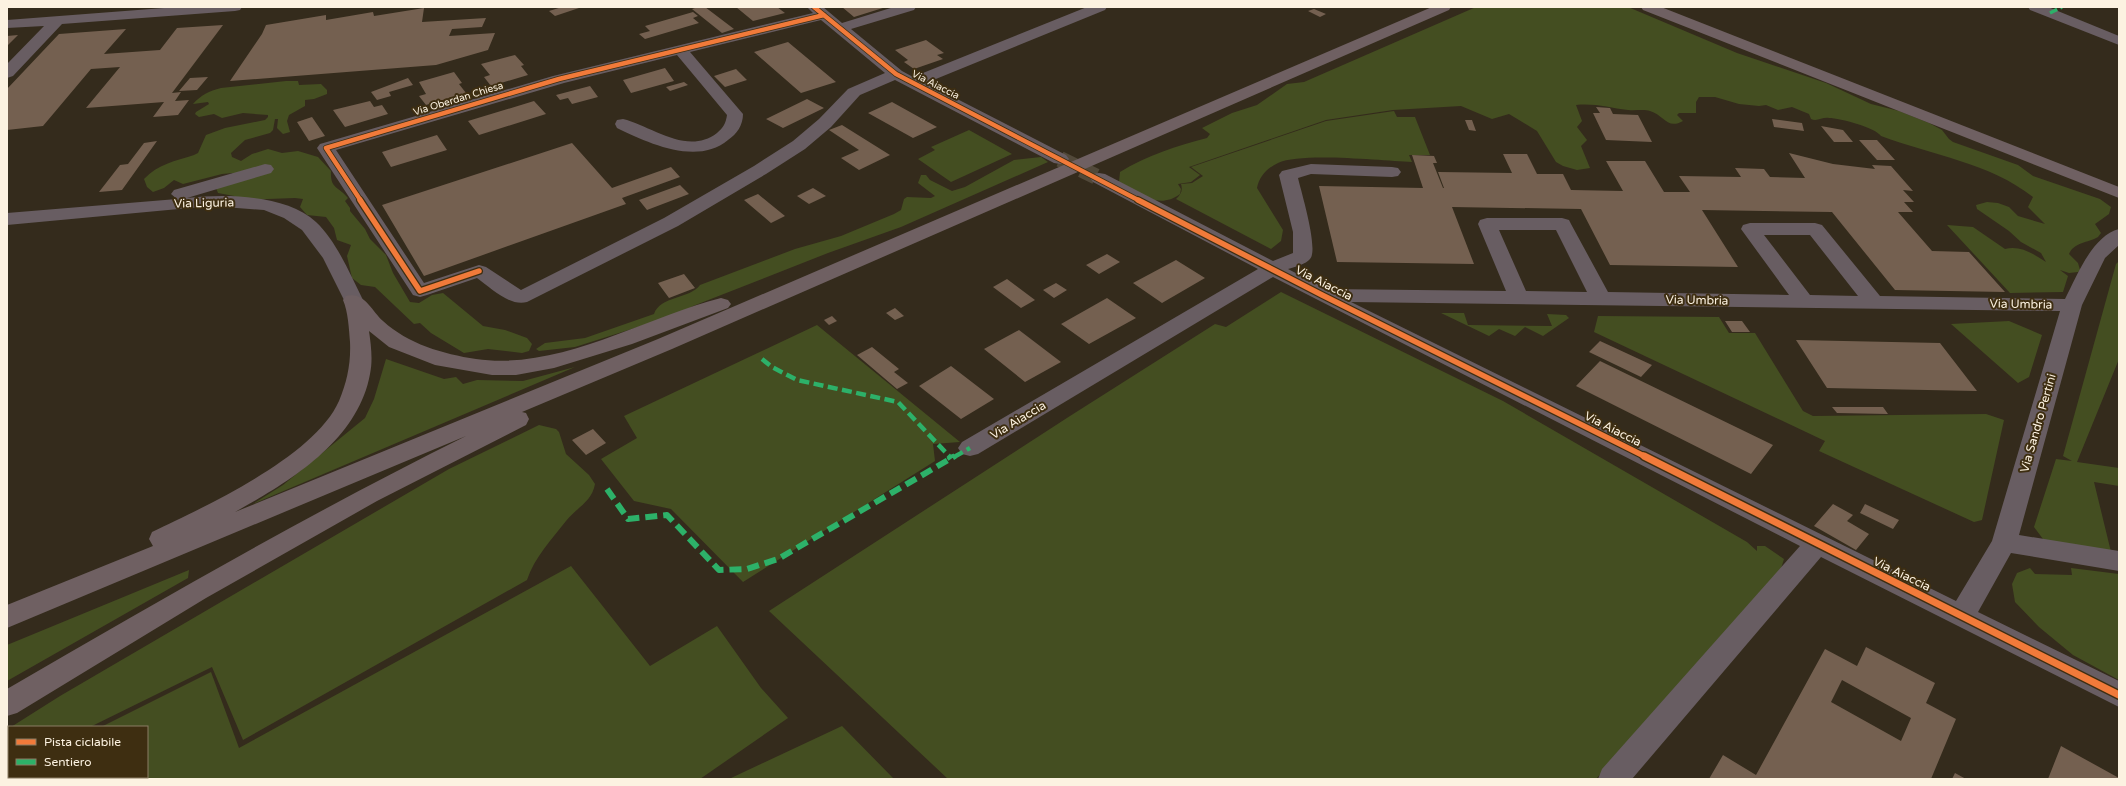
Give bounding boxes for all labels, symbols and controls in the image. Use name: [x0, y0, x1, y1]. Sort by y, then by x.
street label: Via Aiaccia: [910, 68, 961, 102]
street label: Via Oberdan Chiesa: [412, 80, 505, 118]
street label: Via Liguria: [174, 195, 234, 211]
street label: Via Aiaccia: [1293, 263, 1355, 303]
street label: Via Umbria: [1665, 292, 1729, 308]
street label: Via Umbria: [1989, 296, 2053, 312]
street label: Via Sandro Pertini: [2017, 372, 2059, 474]
street label: Via Aiaccia: [988, 398, 1048, 442]
street label: Via Aiaccia: [1582, 409, 1644, 449]
street label: Via Aiaccia: [1871, 554, 1933, 594]
legend: [8, 726, 148, 778]
text: Pista ciclabile: [44, 735, 121, 749]
text: Sentiero: [44, 755, 91, 769]

